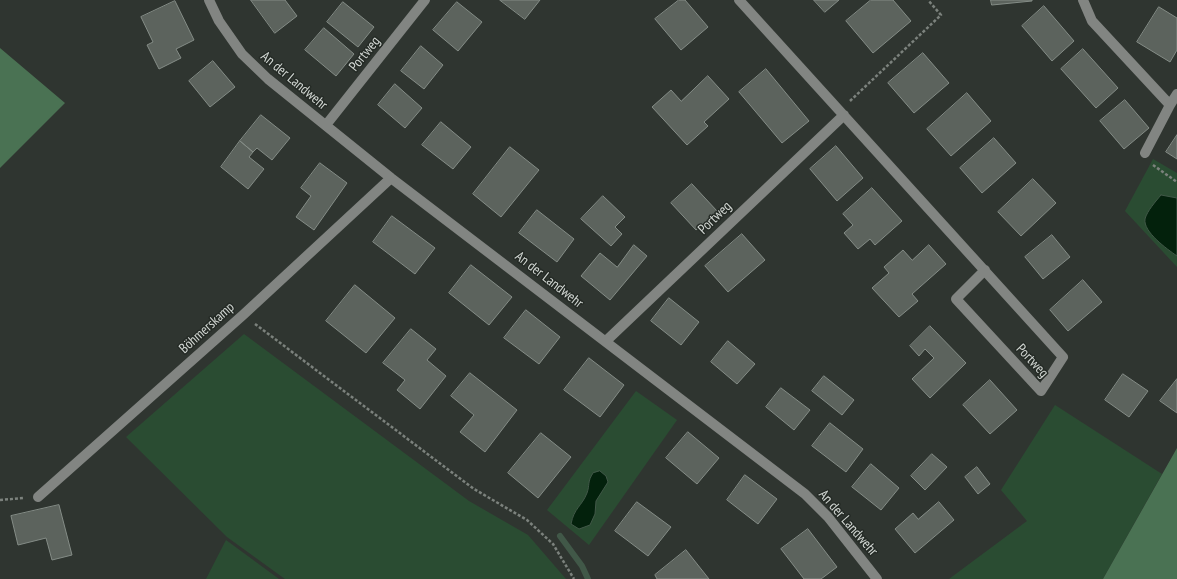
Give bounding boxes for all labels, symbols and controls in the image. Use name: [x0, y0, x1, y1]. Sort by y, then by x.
street label: Portweg: [346, 33, 384, 75]
street label: An der Landwehr: [257, 48, 331, 114]
street label: Portweg: [695, 198, 735, 238]
street label: An der Landwehr: [512, 248, 586, 312]
street label: Böhmerskamp: [176, 299, 238, 357]
street label: Portweg: [1012, 341, 1052, 381]
street label: An der Landwehr: [815, 487, 881, 559]

